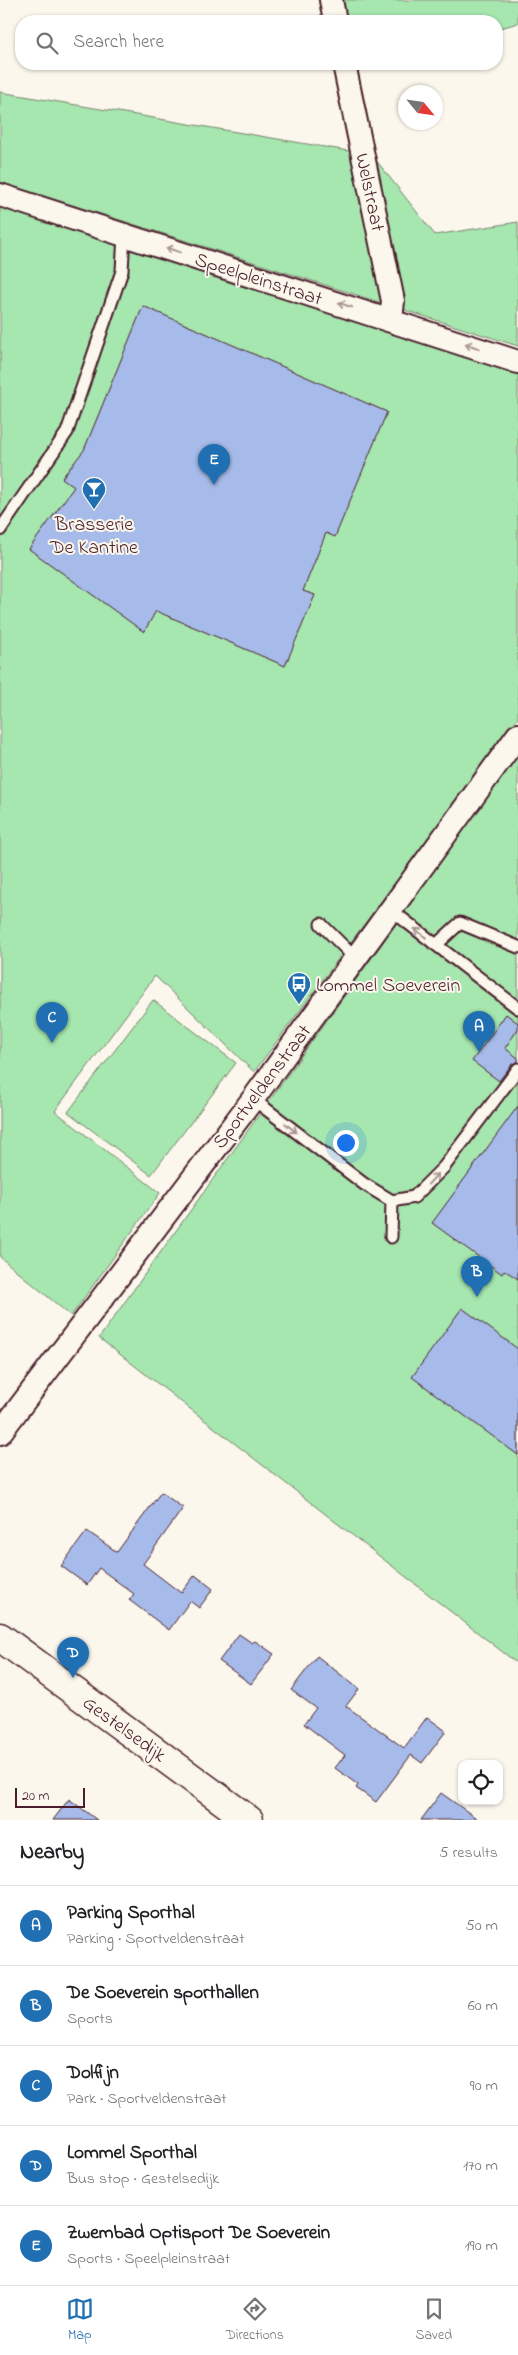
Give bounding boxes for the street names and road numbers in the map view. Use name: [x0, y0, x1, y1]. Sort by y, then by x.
street label: Welstraat: [346, 151, 391, 235]
street label: Speelpleinstraat: [191, 246, 326, 315]
street label: Sportveldenstraat: [207, 1019, 320, 1156]
street label: Gestelsedijk: [76, 1690, 172, 1771]

